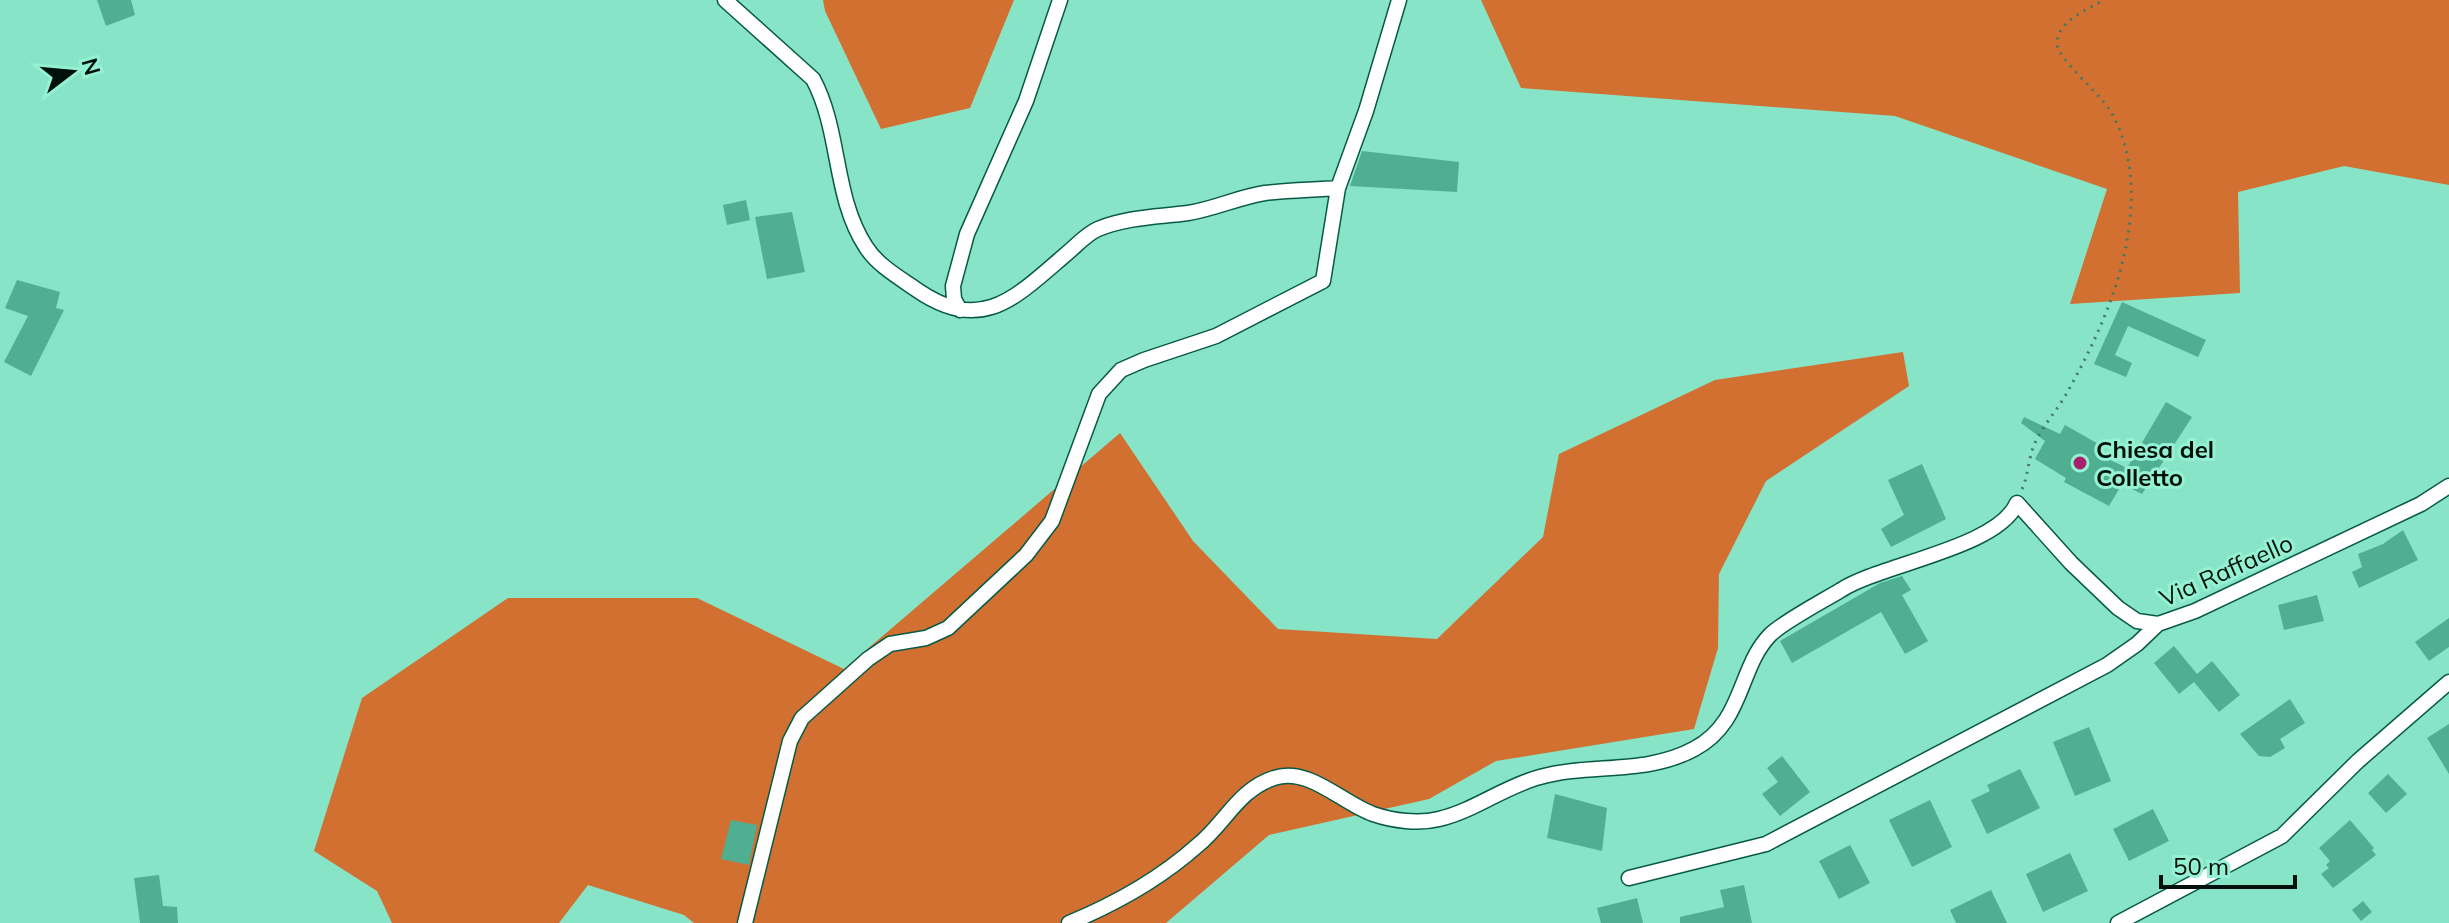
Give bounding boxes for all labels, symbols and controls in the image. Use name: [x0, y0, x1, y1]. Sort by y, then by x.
north arrow: [32, 32, 112, 112]
text: N: [75, 55, 107, 78]
place label: Chiesa del Colletto: [2096, 434, 2214, 492]
marker: Chiesa del Colletto: [2071, 454, 2089, 472]
street label: Via Raffaello: [2155, 527, 2297, 613]
scale bar: [2161, 839, 2295, 889]
text: 50 m: [2173, 851, 2229, 881]

